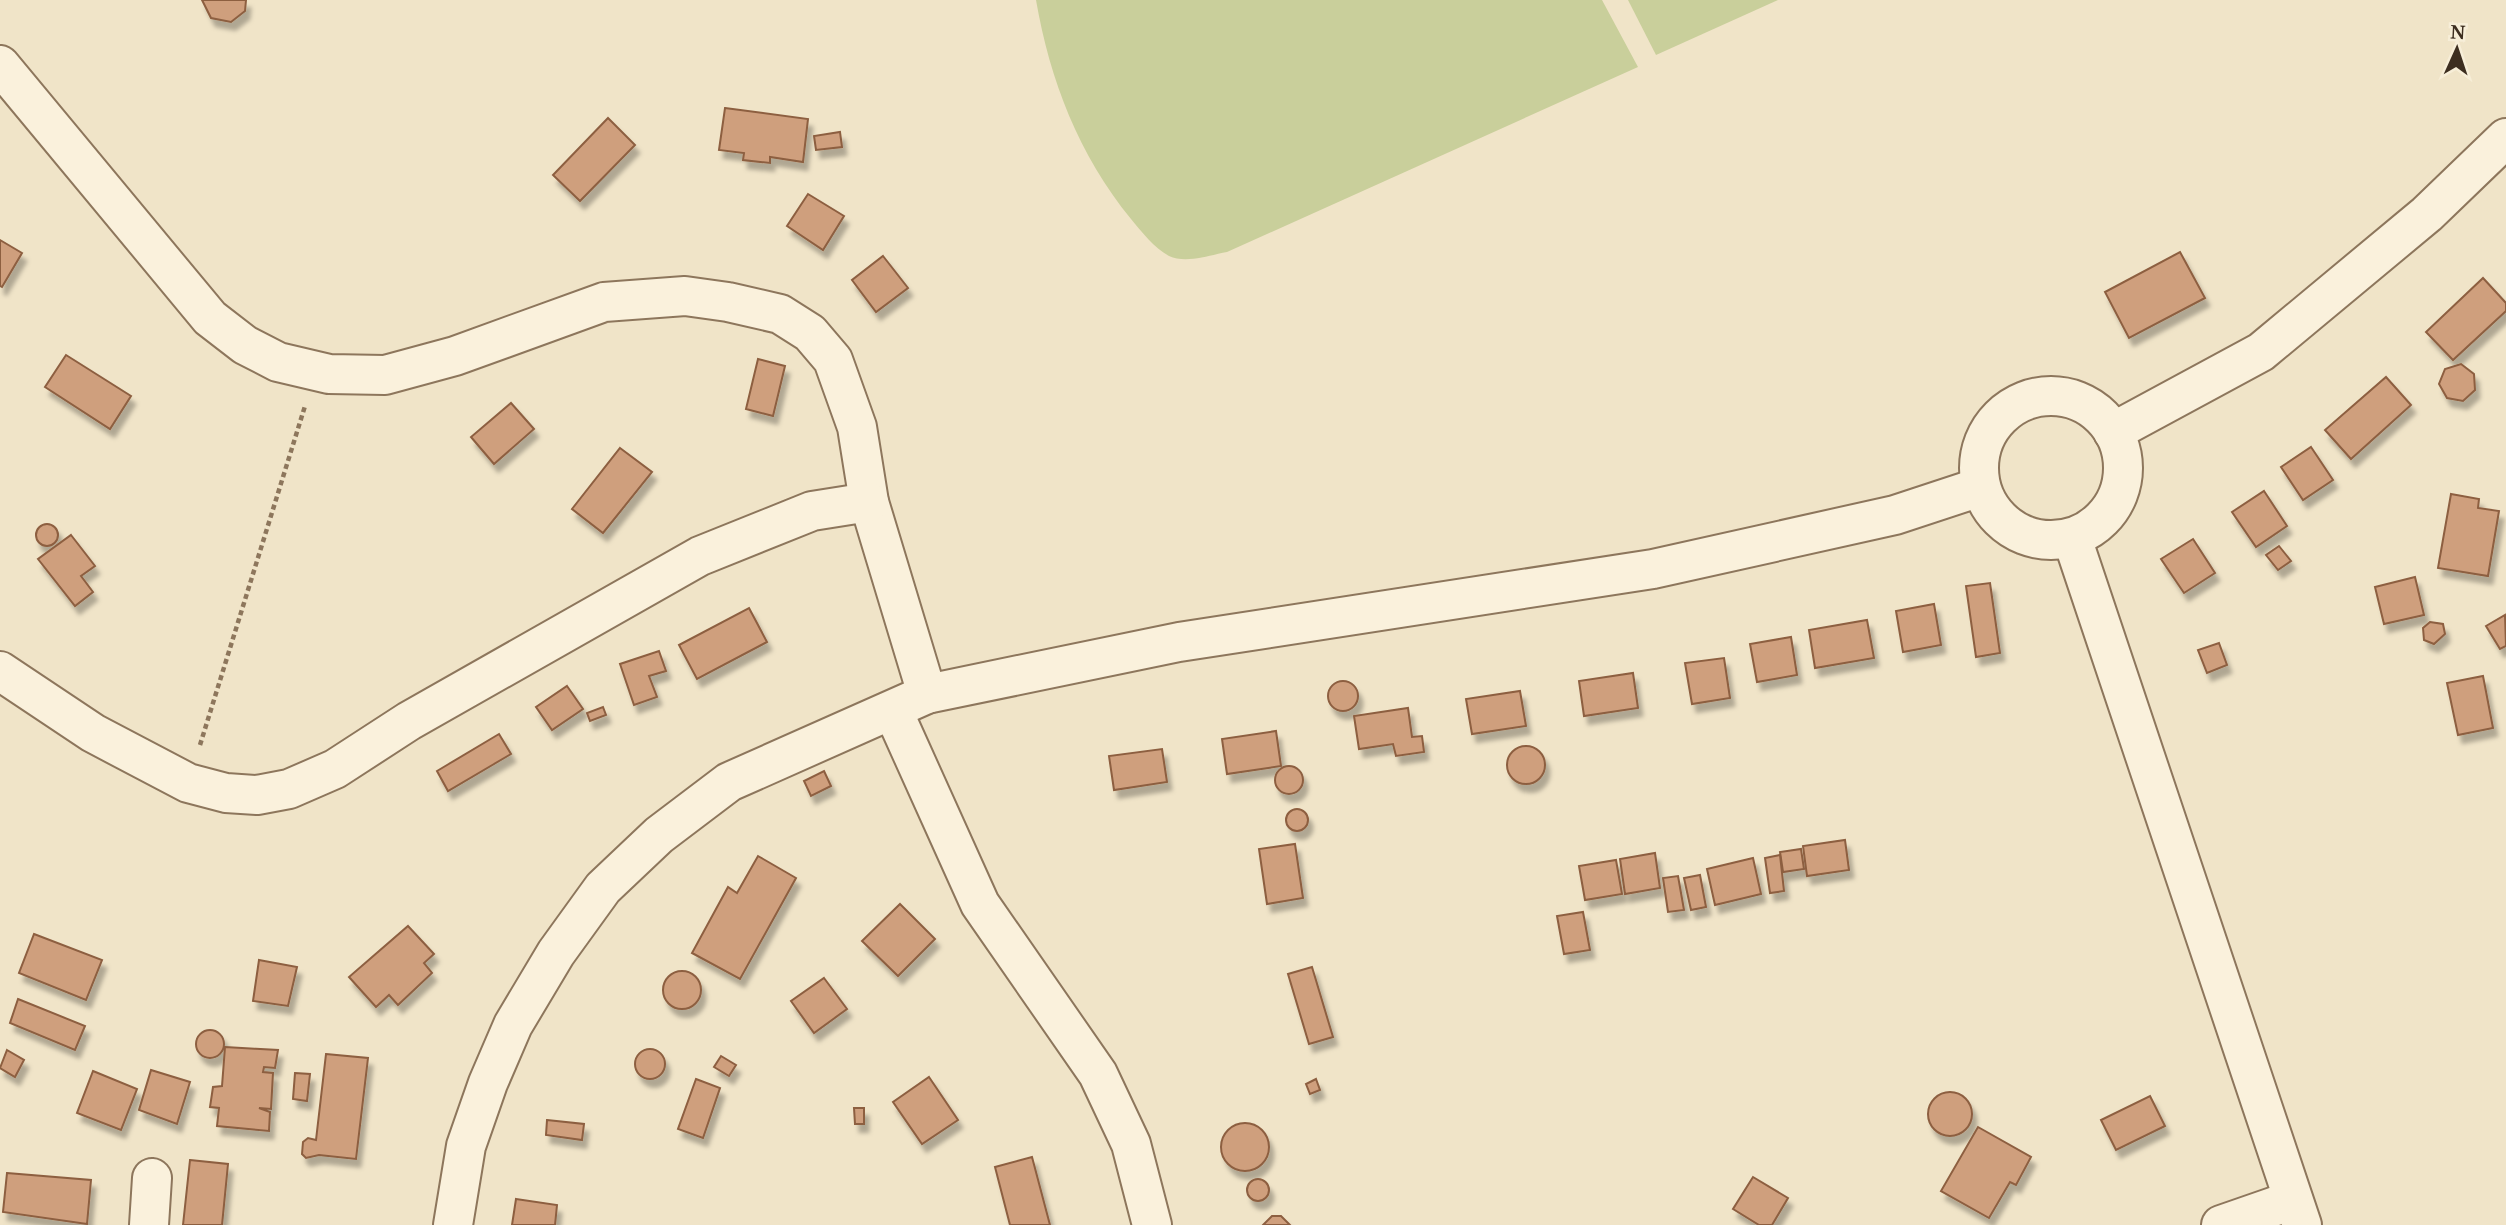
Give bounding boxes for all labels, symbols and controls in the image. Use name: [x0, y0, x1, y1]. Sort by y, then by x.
north arrow: [2422, 14, 2492, 84]
text: N: [2450, 19, 2466, 45]

